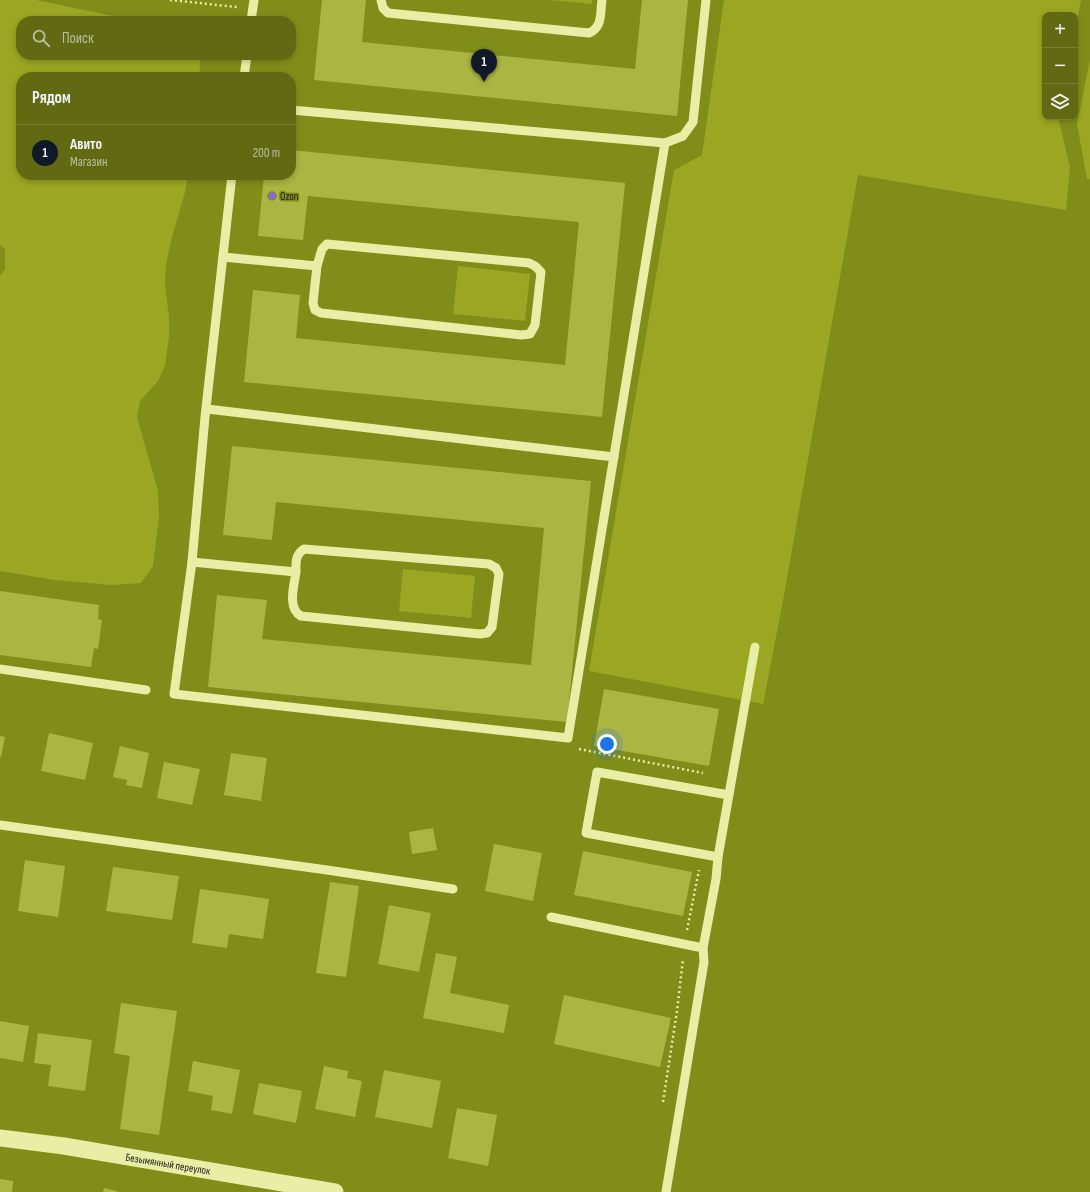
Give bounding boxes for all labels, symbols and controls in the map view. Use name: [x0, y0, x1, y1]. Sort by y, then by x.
map controls: [1042, 12, 1078, 120]
button: +: [1042, 12, 1078, 48]
search box: [16, 16, 296, 60]
icon: search: [30, 27, 52, 49]
text: Поиск: [62, 29, 94, 48]
button: −: [1042, 48, 1078, 84]
pin: 1: [471, 49, 497, 82]
button: layers: [1042, 84, 1078, 120]
text: Рядом: [32, 88, 71, 108]
text: Авито: [70, 135, 102, 154]
text: 1: [42, 145, 48, 161]
text: 200 m: [253, 145, 280, 161]
text: Магазин: [70, 154, 107, 170]
place label: Ozon: [280, 190, 299, 203]
marker: Ozon: [267, 191, 277, 201]
your location: [597, 734, 617, 754]
street label: Безымянный переулок: [124, 1151, 212, 1178]

